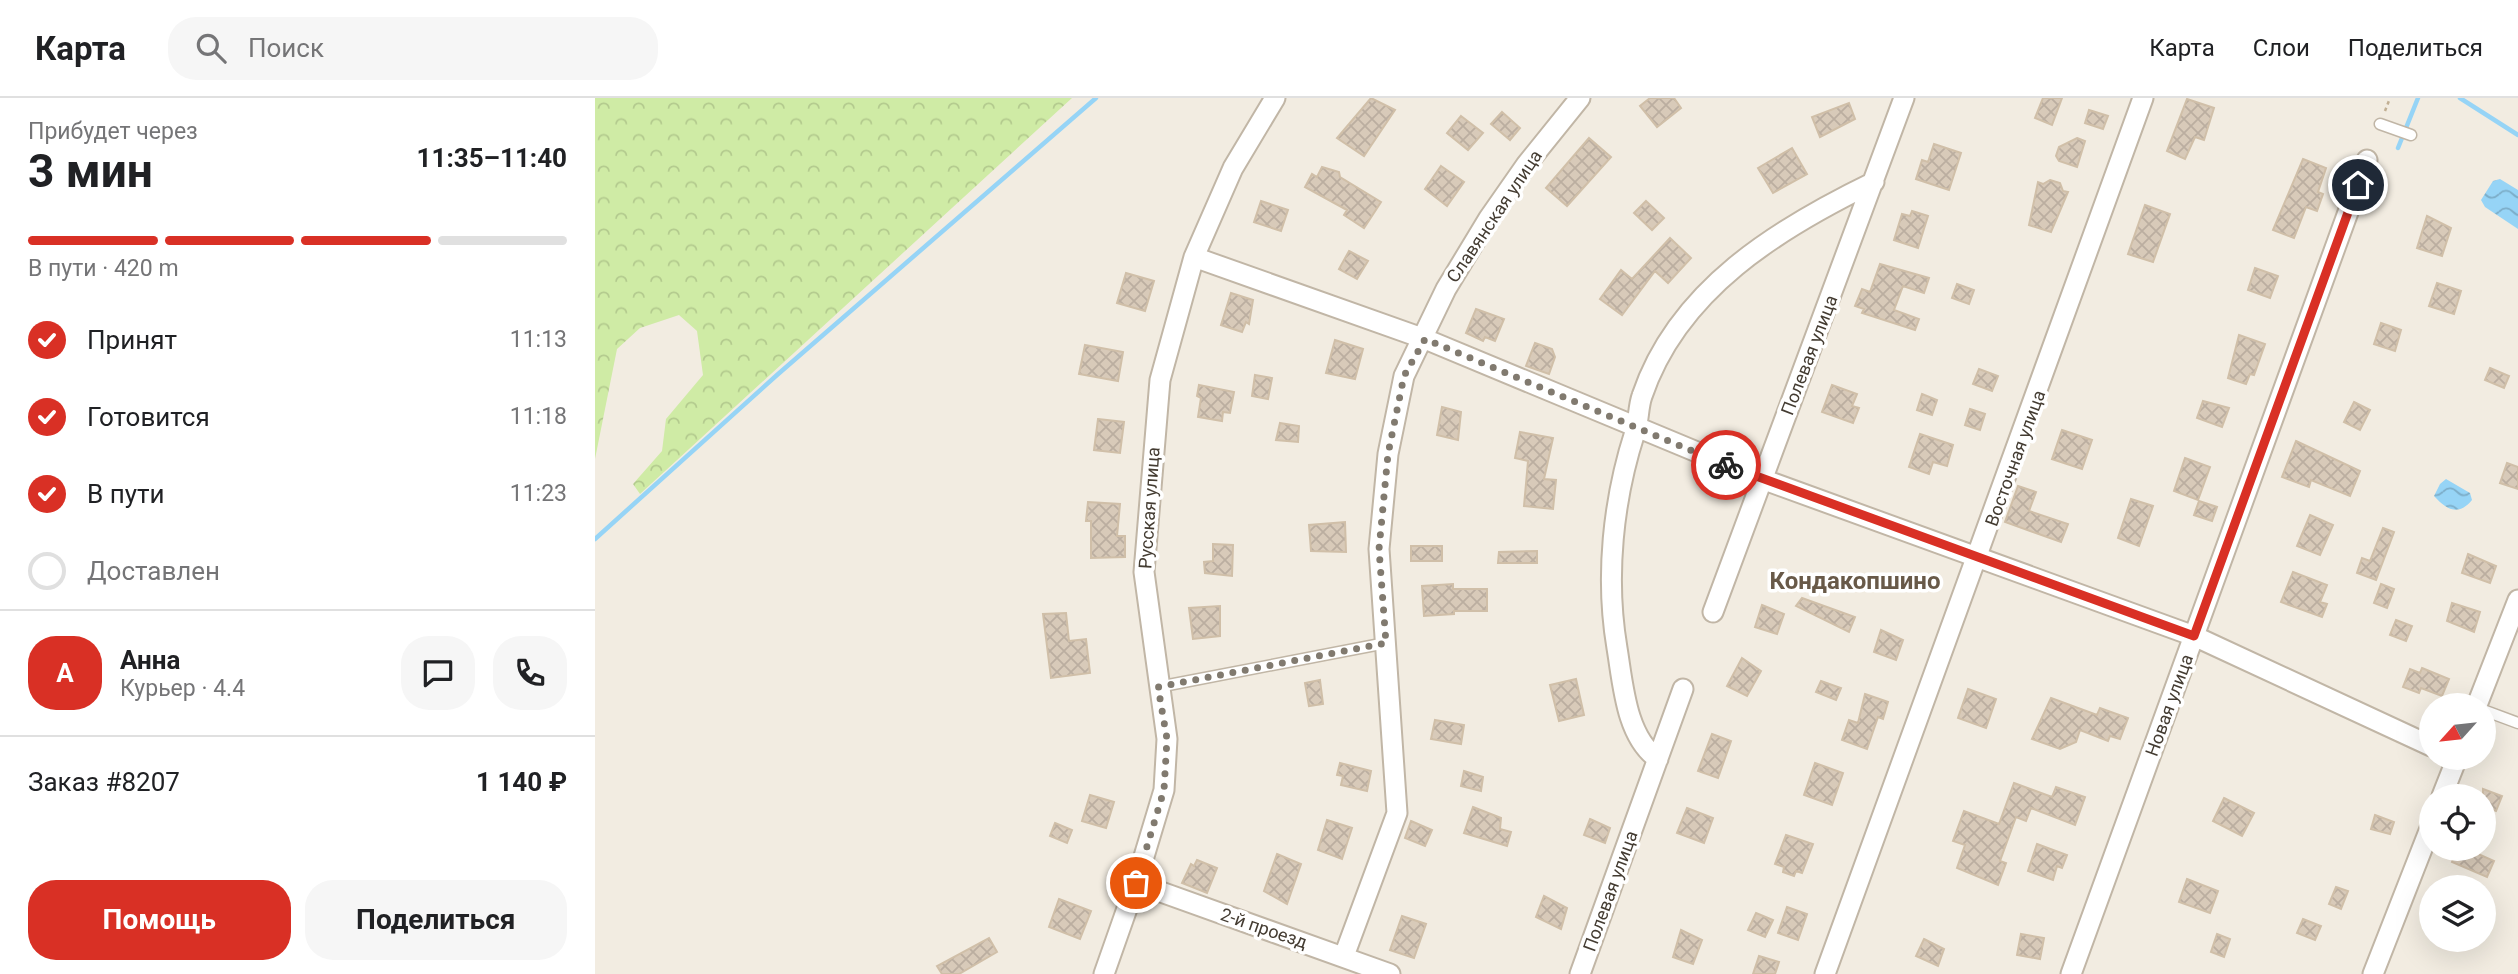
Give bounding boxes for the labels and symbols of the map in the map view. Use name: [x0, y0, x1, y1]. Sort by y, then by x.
street label: Славянская улица: [1442, 146, 1546, 286]
pin: [2328, 155, 2388, 215]
street label: Полевая улица: [1776, 292, 1842, 418]
street label: Восточная улица: [1981, 387, 2049, 529]
courier: [1691, 430, 1761, 500]
street label: Русская улица: [1134, 446, 1164, 570]
district label: Кондакопшино: [1770, 567, 1940, 595]
street label: Новая улица: [2141, 651, 2197, 759]
north arrow: [2419, 693, 2495, 770]
street label: Полевая улица: [1578, 828, 1642, 954]
pin: [1106, 853, 1166, 913]
street label: 2-й проезд: [1218, 903, 1310, 953]

